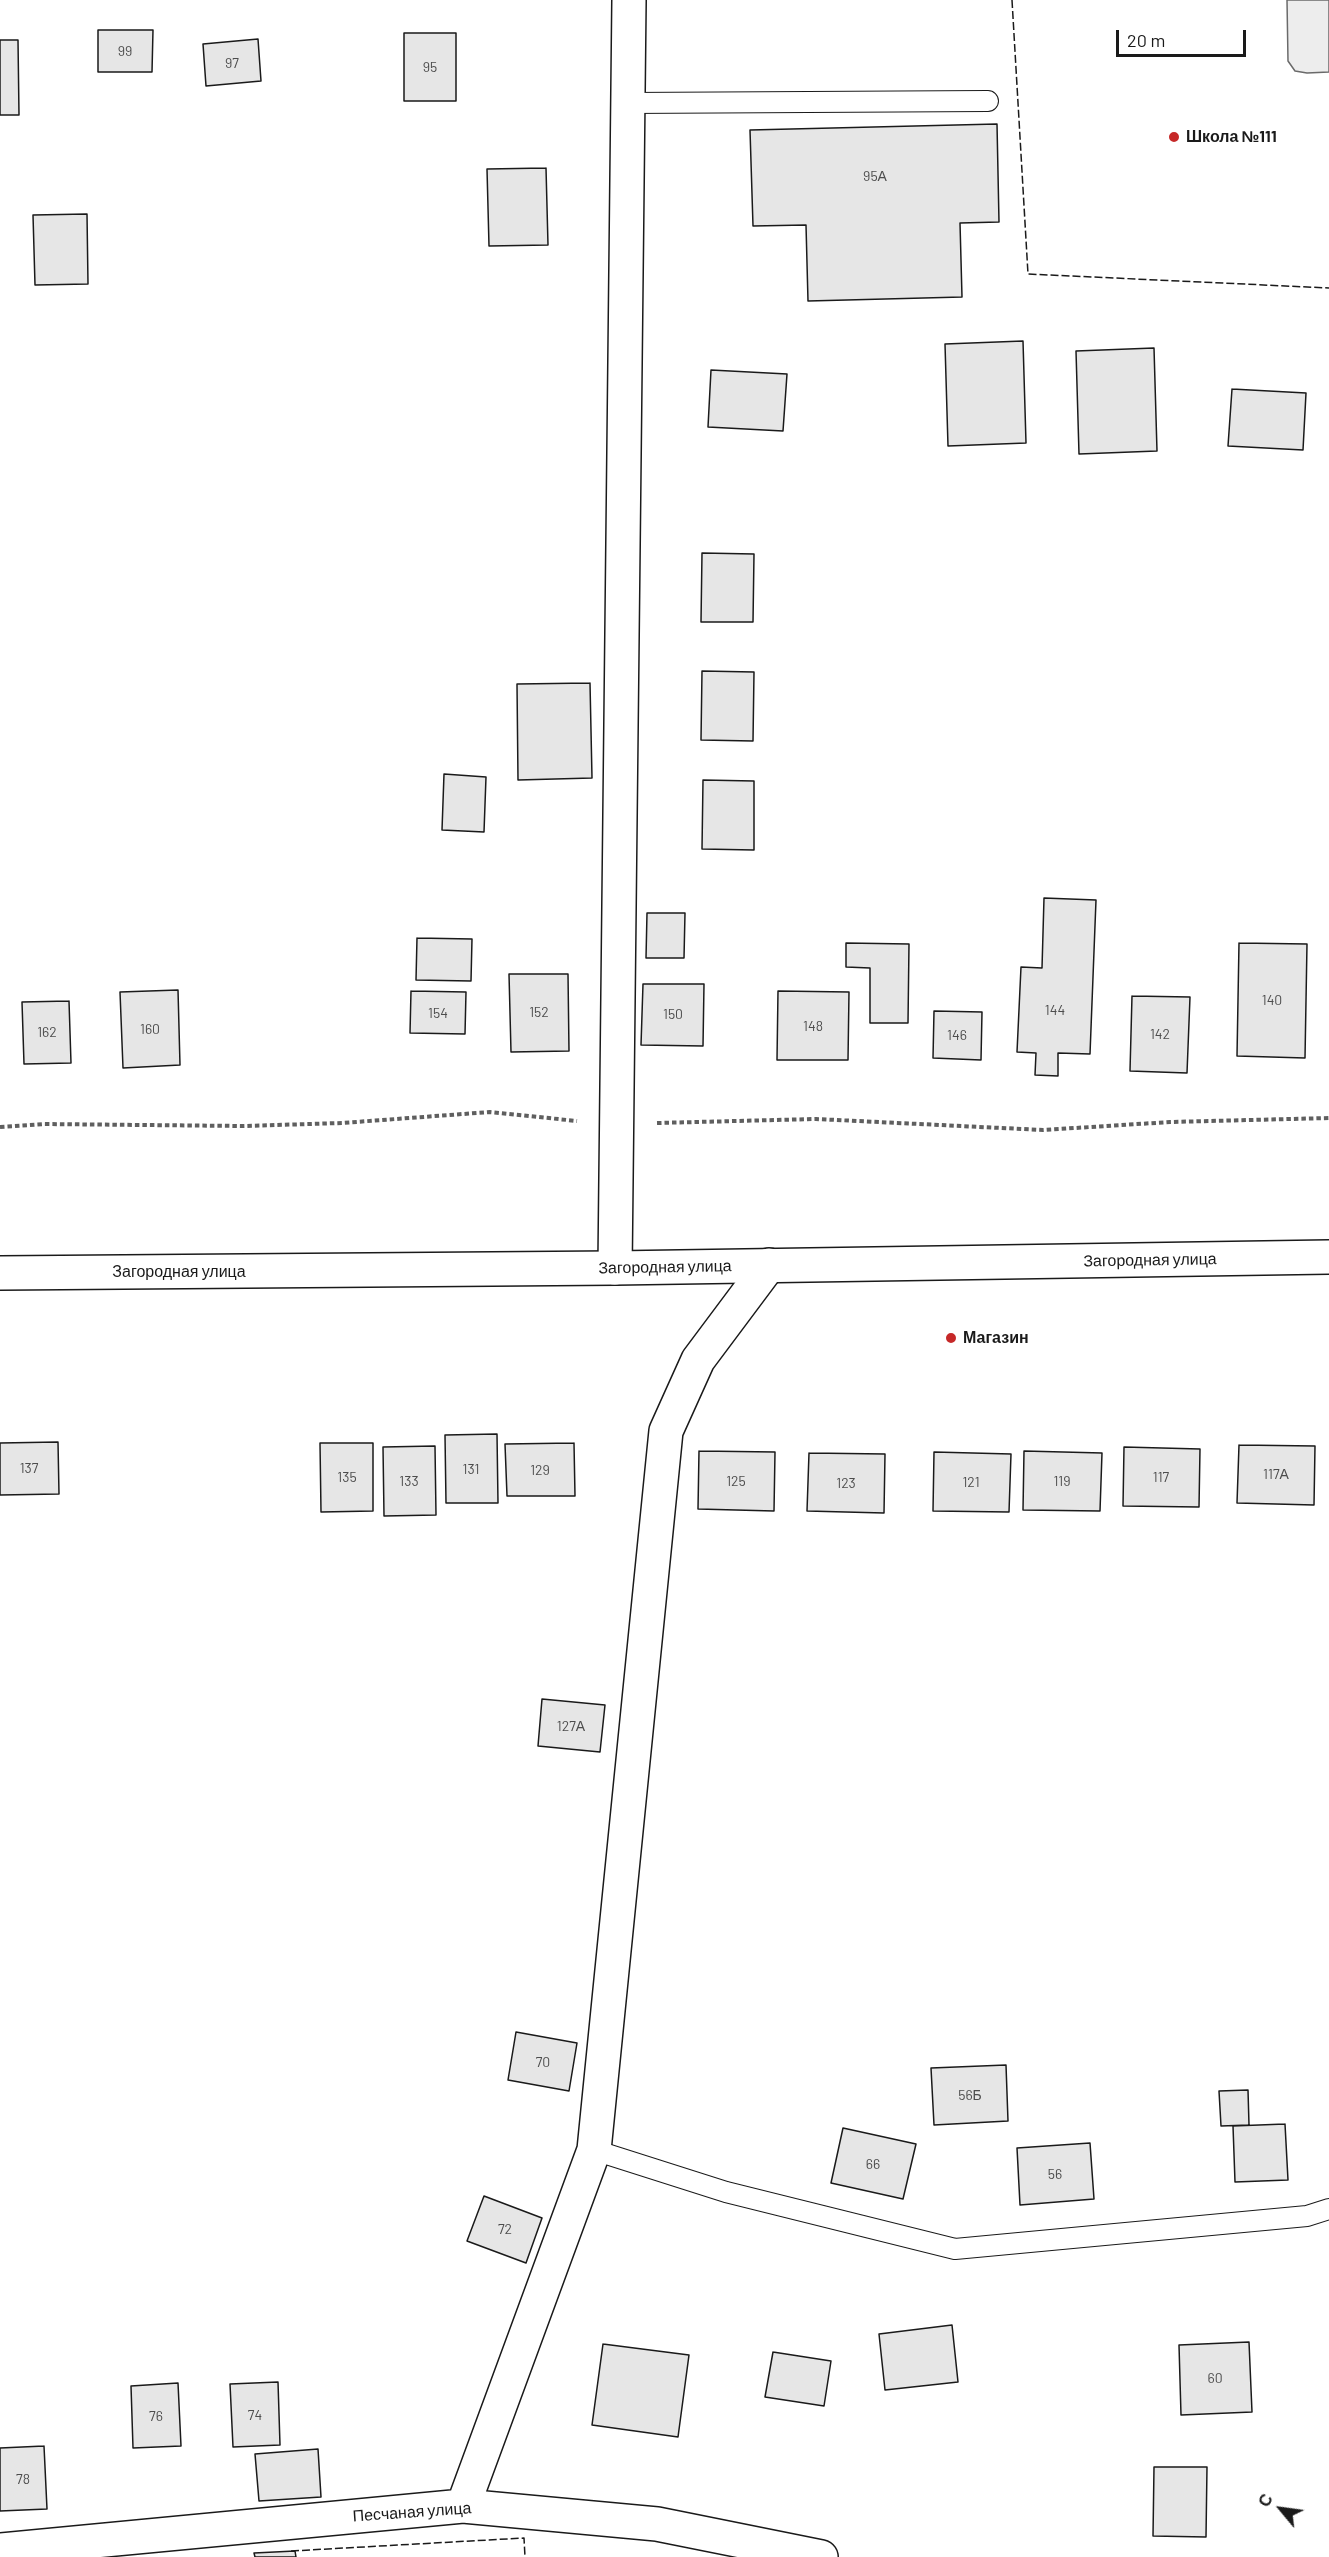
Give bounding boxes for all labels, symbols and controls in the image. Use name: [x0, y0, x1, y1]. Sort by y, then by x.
scale bar: [1119, 18, 1250, 56]
text: 20 m: [1127, 29, 1165, 51]
house number: 99: [118, 43, 132, 59]
house number: 97: [225, 55, 239, 71]
house number: 95: [423, 59, 437, 75]
place label: Школа №111: [1186, 127, 1277, 147]
marker: Школа №111: [1167, 130, 1181, 144]
house number: 95А: [863, 168, 887, 184]
house number: 140: [1262, 992, 1282, 1008]
house number: 144: [1045, 1002, 1065, 1018]
house number: 152: [529, 1004, 549, 1020]
house number: 154: [428, 1005, 448, 1021]
house number: 150: [663, 1006, 683, 1022]
house number: 148: [803, 1018, 823, 1034]
house number: 160: [140, 1021, 160, 1037]
house number: 162: [37, 1024, 57, 1040]
house number: 142: [1150, 1026, 1170, 1042]
house number: 146: [947, 1027, 967, 1043]
street label: Загородная улица: [1083, 1249, 1217, 1271]
street label: Загородная улица: [598, 1256, 732, 1278]
street label: Загородная улица: [112, 1262, 246, 1282]
place label: Магазин: [963, 1328, 1029, 1348]
marker: Магазин: [944, 1331, 958, 1345]
house number: 137: [20, 1460, 38, 1476]
house number: 131: [463, 1461, 479, 1477]
house number: 129: [530, 1462, 550, 1478]
house number: 117А: [1263, 1466, 1289, 1482]
house number: 135: [337, 1469, 357, 1485]
house number: 117: [1153, 1469, 1169, 1485]
house number: 133: [399, 1473, 419, 1489]
house number: 125: [726, 1473, 746, 1489]
house number: 119: [1053, 1473, 1071, 1489]
house number: 121: [962, 1474, 980, 1490]
house number: 123: [836, 1475, 856, 1491]
house number: 127А: [557, 1718, 585, 1734]
house number: 70: [536, 2054, 550, 2070]
house number: 56Б: [958, 2087, 982, 2103]
house number: 66: [866, 2156, 880, 2172]
house number: 56: [1048, 2166, 1062, 2182]
house number: 72: [498, 2221, 512, 2237]
house number: 60: [1207, 2370, 1223, 2386]
house number: 74: [248, 2407, 262, 2423]
house number: 76: [149, 2408, 163, 2424]
house number: 78: [16, 2471, 30, 2487]
north arrow: [1251, 2479, 1311, 2539]
text: С: [1254, 2490, 1276, 2510]
street label: Песчаная улица: [352, 2498, 472, 2526]

